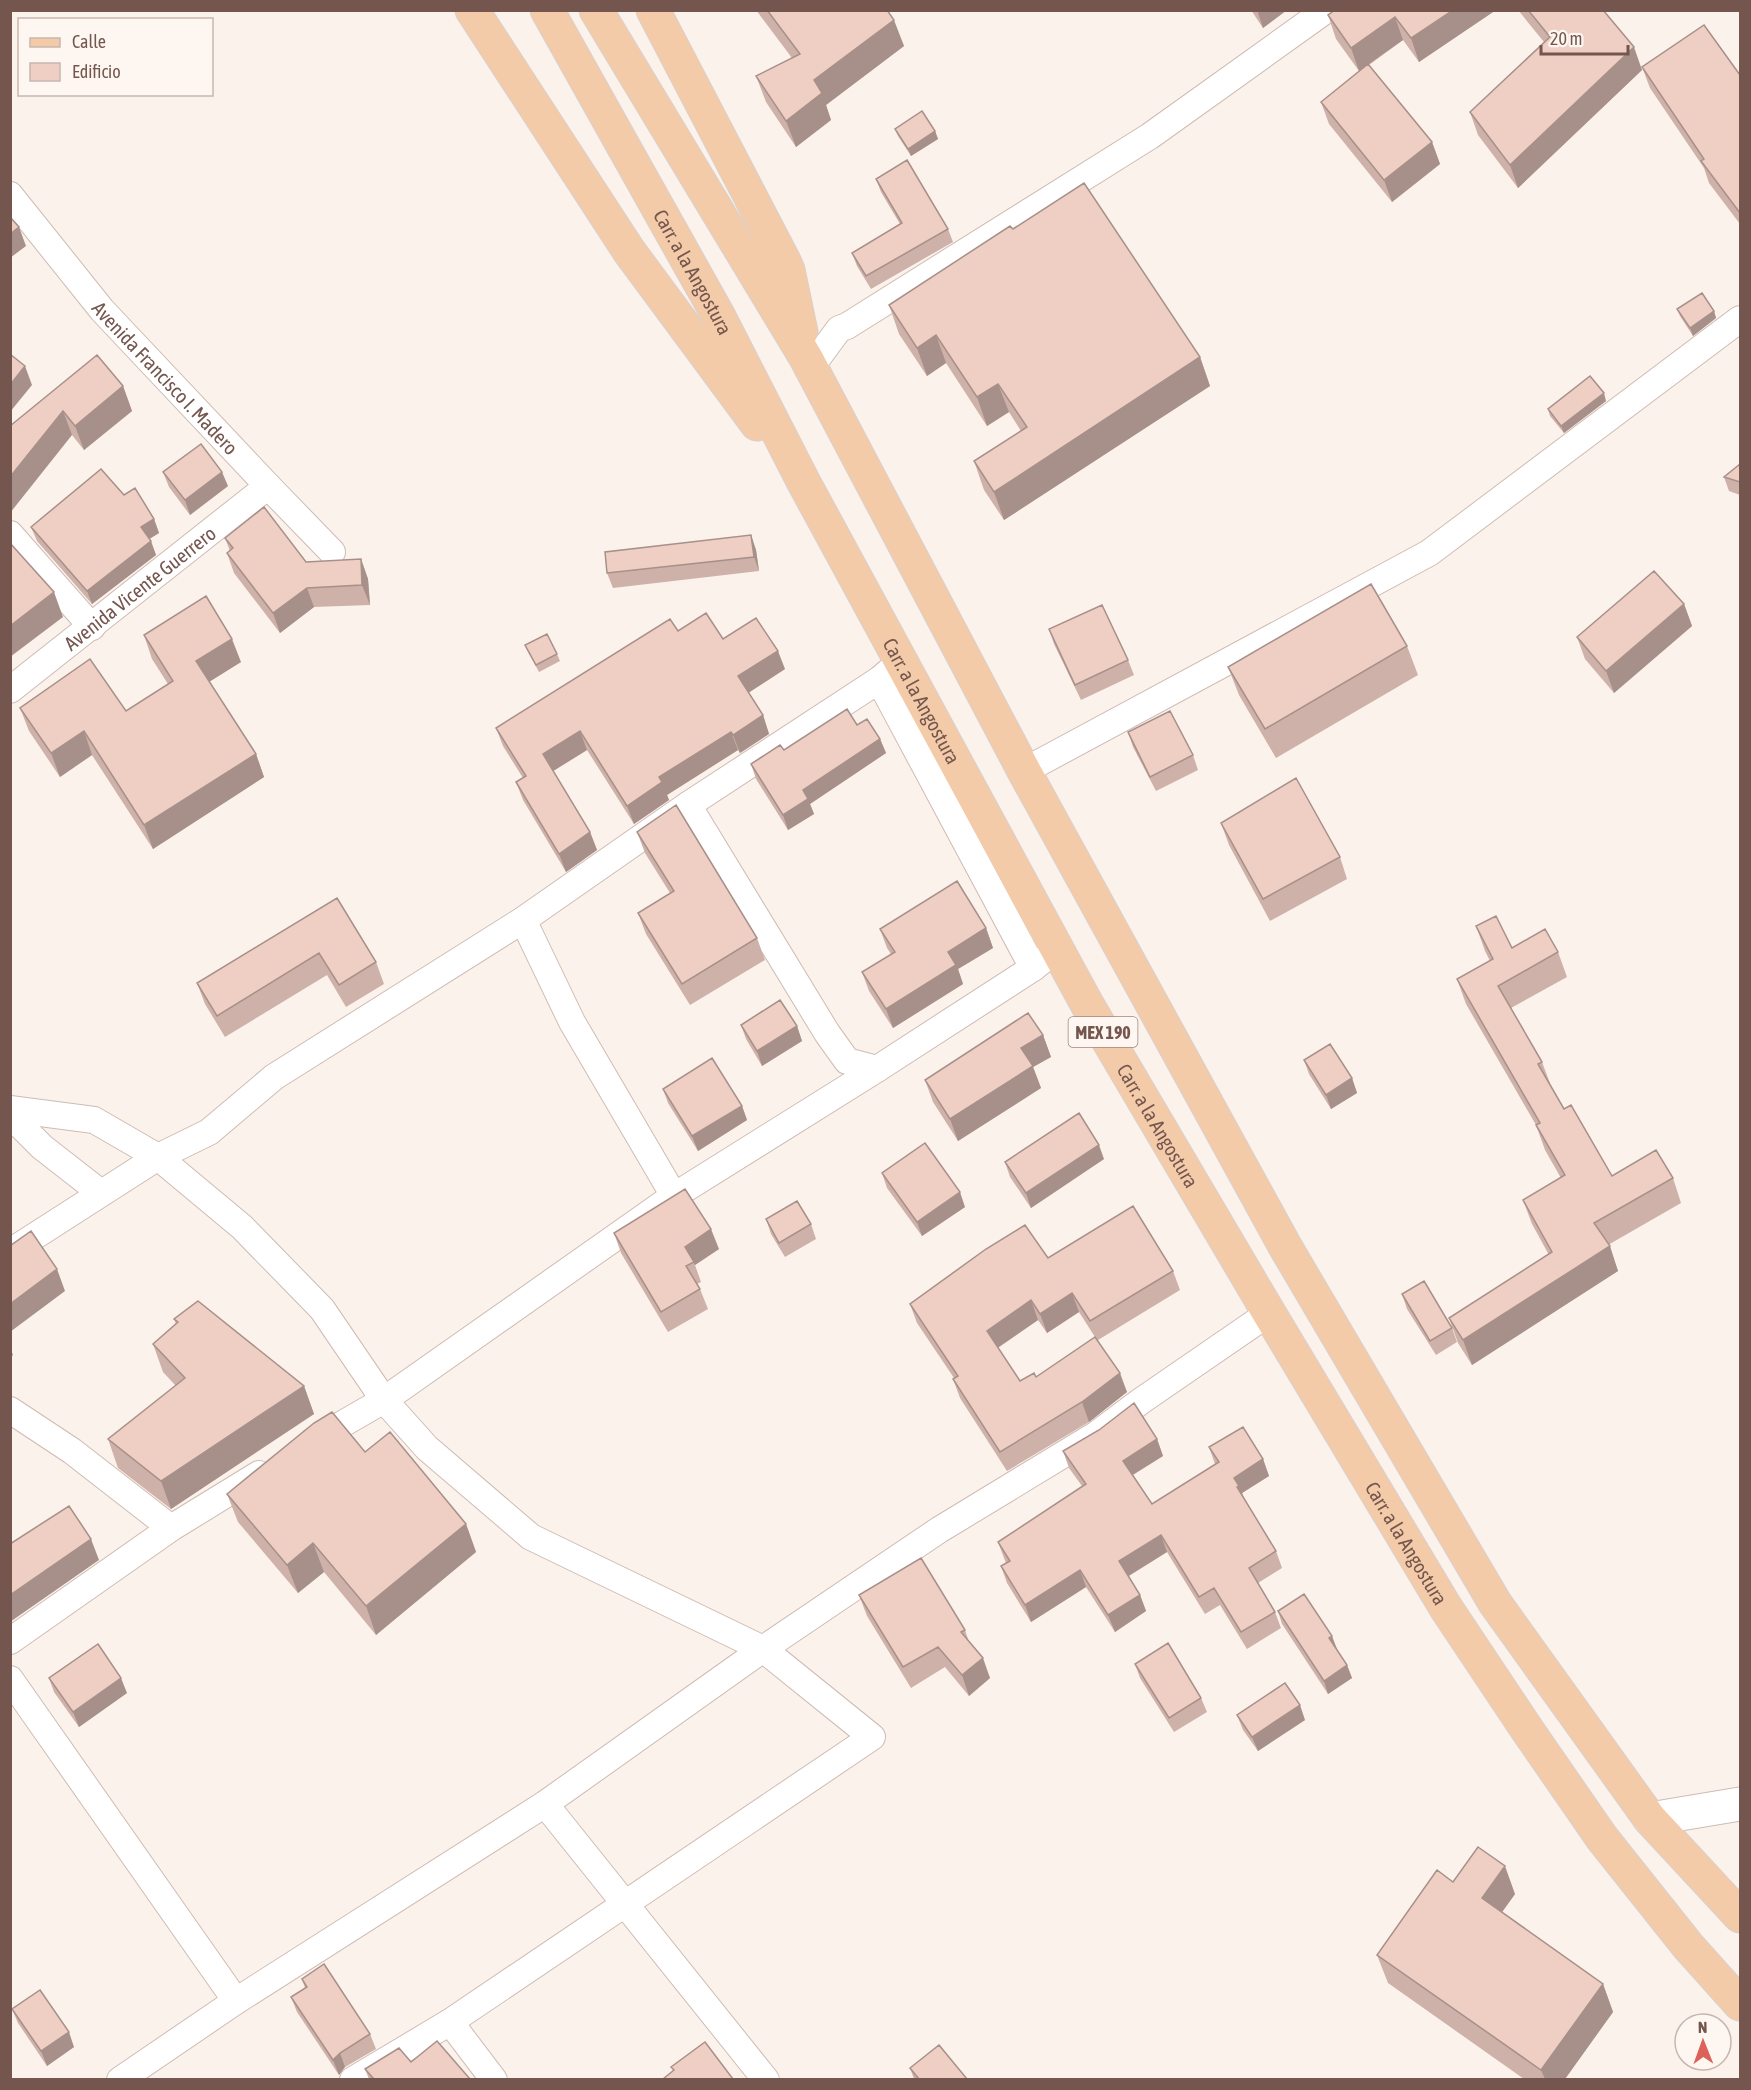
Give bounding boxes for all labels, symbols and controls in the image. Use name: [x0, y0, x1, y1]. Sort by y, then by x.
legend: [18, 18, 213, 96]
scale bar: [1541, 18, 1628, 56]
text: 20 m: [1550, 28, 1582, 49]
text: Calle: [72, 31, 106, 52]
text: Edificio: [72, 61, 121, 82]
street label: Carr. a la Angostura: [650, 205, 737, 338]
street label: Avenida Francisco I. Madero: [88, 296, 243, 459]
street label: Avenida Vicente Guerrero: [59, 521, 220, 654]
street label: Carr. a la Angostura: [879, 634, 966, 767]
road number: MEX 190: [1068, 1017, 1138, 1047]
street label: Carr. a la Angostura: [1113, 1059, 1204, 1191]
street label: Carr. a la Angostura: [1361, 1477, 1453, 1609]
north arrow: [1673, 2012, 1733, 2072]
text: N: [1698, 2018, 1708, 2036]

